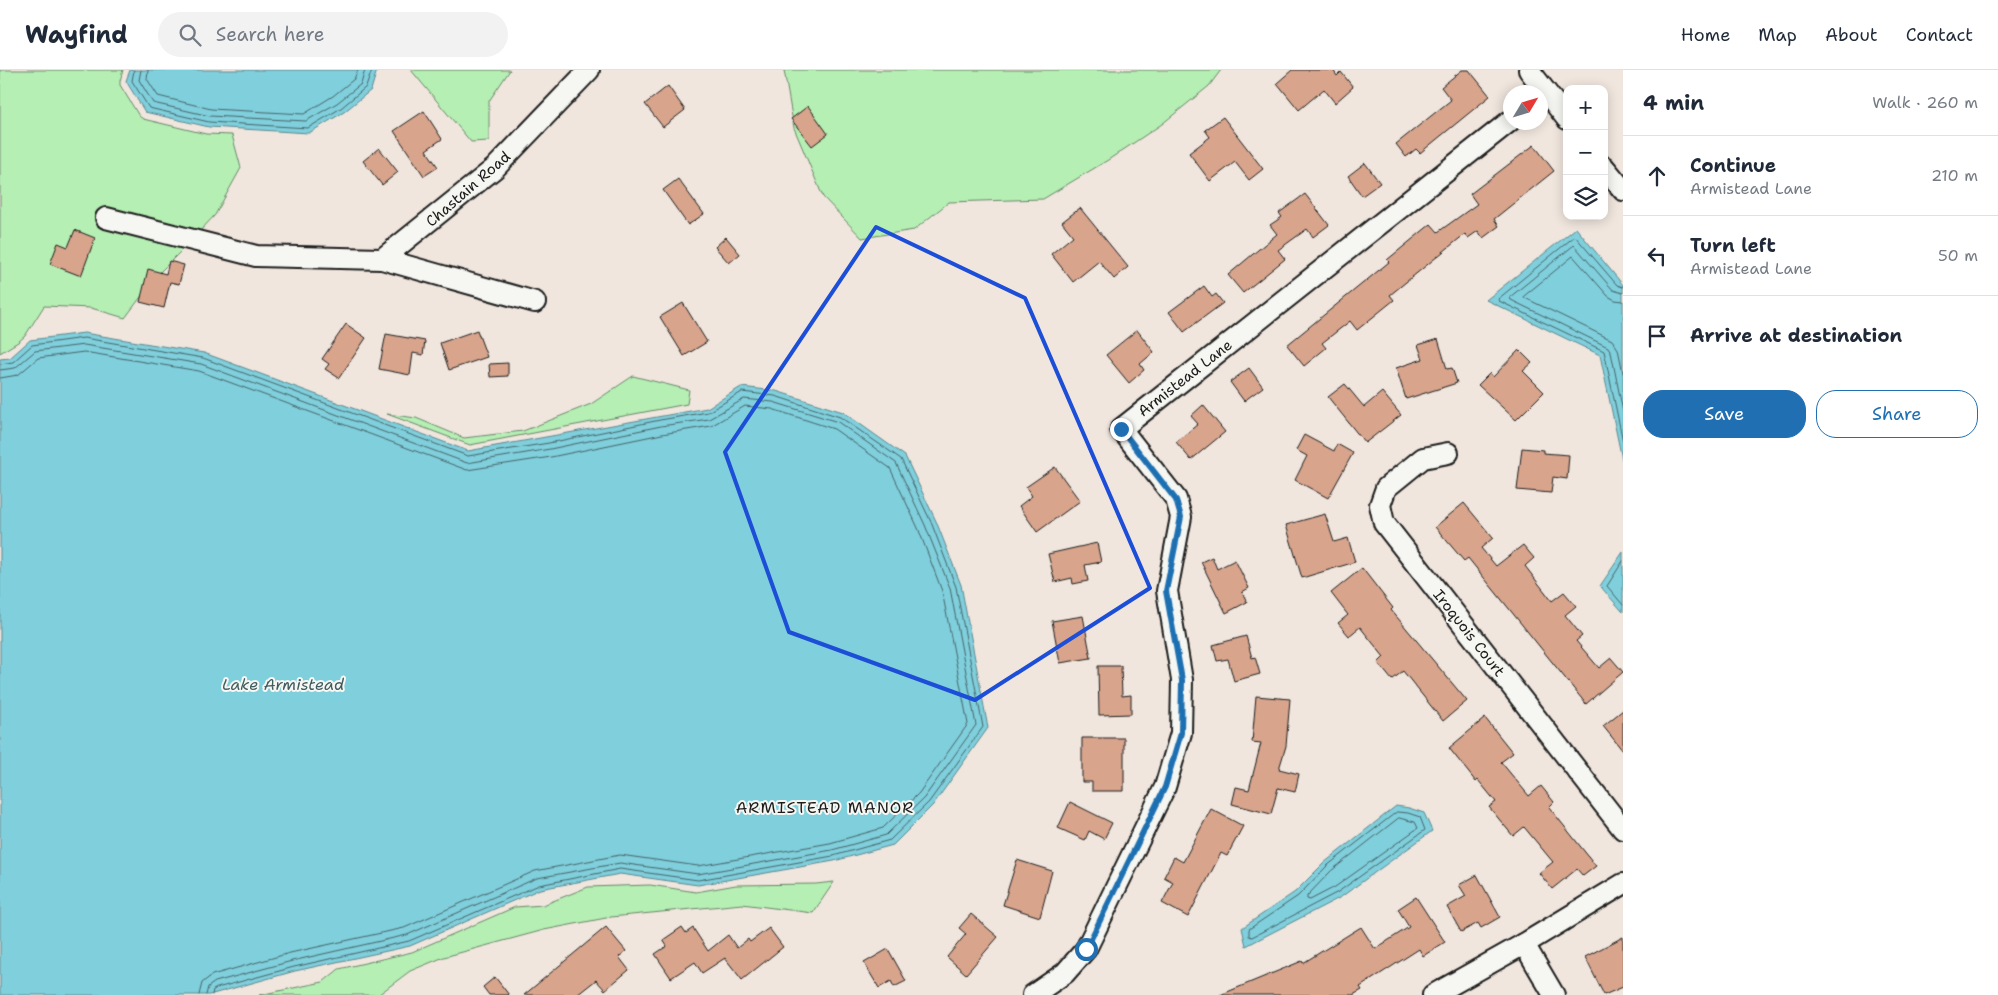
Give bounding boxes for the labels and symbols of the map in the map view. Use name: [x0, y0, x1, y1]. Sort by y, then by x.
north arrow: [1503, 85, 1548, 130]
street label: Chastain Road: [421, 146, 515, 231]
street label: Armistead Lane: [1134, 335, 1236, 421]
route end: [1110, 418, 1133, 441]
street label: Iroquois Court: [1429, 585, 1509, 681]
water label: Lake Armistead: [222, 674, 345, 695]
district label: ARMISTEAD MANOR: [736, 797, 914, 818]
route start: [1075, 938, 1098, 961]

